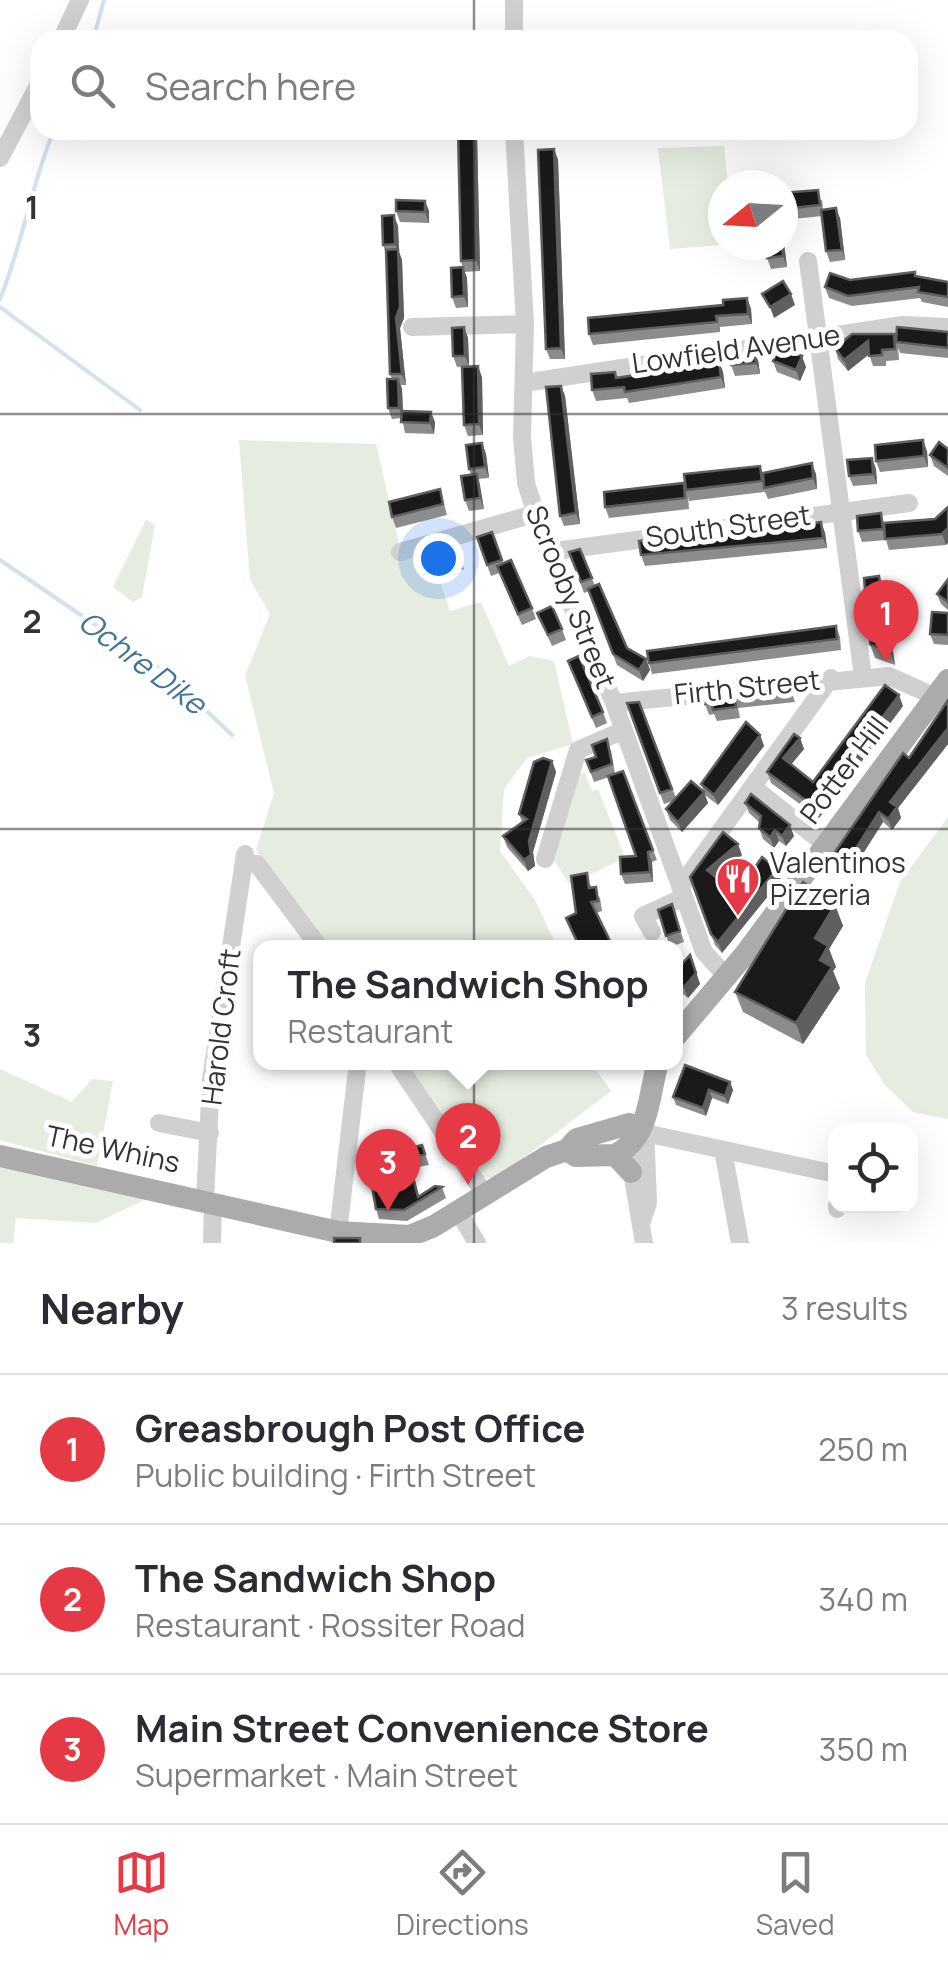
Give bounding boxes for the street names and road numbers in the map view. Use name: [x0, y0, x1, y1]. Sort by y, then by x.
street label: Lowfield Avenue: [629, 315, 842, 381]
street label: South Street: [643, 495, 813, 555]
street label: Scrooby Street: [518, 500, 626, 694]
street label: Firth Street: [672, 659, 822, 713]
street label: Potter Hill: [790, 708, 896, 831]
street label: Harold Croft: [192, 946, 248, 1107]
street label: The Whins: [43, 1115, 184, 1181]

